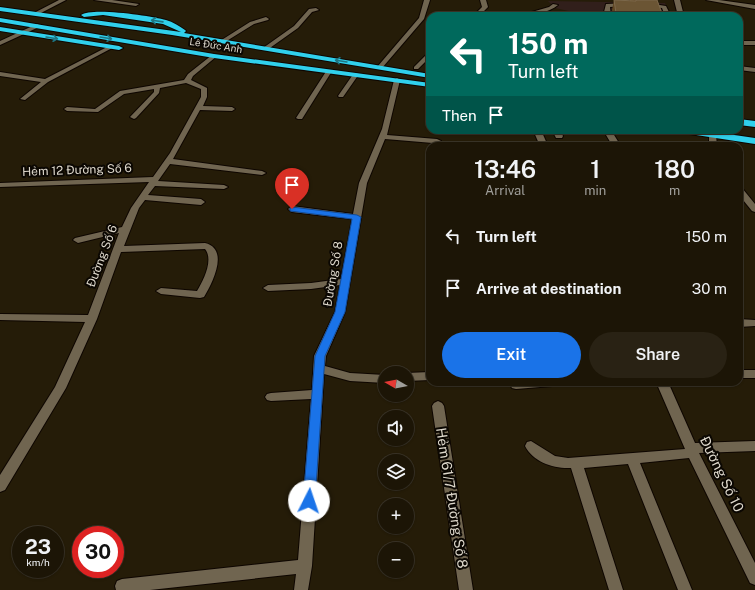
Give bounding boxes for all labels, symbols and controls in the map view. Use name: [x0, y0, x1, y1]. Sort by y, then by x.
one-way arrow: [151, 17, 164, 25]
text: 150 m: [508, 27, 588, 60]
icon: left: [442, 28, 494, 80]
one-way arrow: [45, 34, 58, 42]
one-way arrow: [99, 34, 112, 42]
street label: Lê Đức Anh: [189, 35, 244, 55]
one-way arrow: [335, 57, 348, 65]
text: Turn left: [508, 61, 578, 82]
icon: arrive: [485, 104, 507, 126]
text: Then: [442, 107, 477, 124]
text: 13:46: [474, 155, 536, 183]
text: 1: [590, 155, 600, 183]
text: 180: [654, 155, 695, 183]
street label: Hẻm 12 Đường Số 6: [22, 161, 132, 179]
pin: [275, 168, 309, 209]
icon: arrive: [281, 174, 303, 196]
text: Arrival: [485, 183, 525, 198]
text: min: [584, 183, 606, 198]
text: m: [669, 183, 680, 198]
street label: Đường Số 6: [84, 223, 120, 289]
icon: left: [442, 225, 464, 247]
text: Turn left: [476, 228, 537, 245]
text: 150 m: [685, 228, 727, 245]
street label: Đường Số 8: [320, 240, 346, 308]
icon: arrive: [442, 277, 464, 299]
text: Arrive at destination: [476, 280, 621, 297]
text: 30 m: [692, 280, 727, 297]
button: Exit: [442, 332, 581, 378]
button: Share: [589, 332, 727, 378]
north arrow: [378, 366, 414, 402]
map controls: [378, 366, 414, 578]
button: sound: [378, 410, 414, 446]
street label: Hẻm 61/7 Đường Số 8: [433, 427, 471, 569]
street label: Đường Số 10: [697, 434, 747, 514]
button: layers: [378, 454, 414, 490]
position arrow: [288, 480, 330, 522]
button: +: [378, 498, 414, 534]
speed limit sign: 30: [72, 526, 124, 578]
text: 23: [25, 535, 51, 559]
button: −: [378, 542, 414, 578]
text: km/h: [26, 556, 50, 568]

